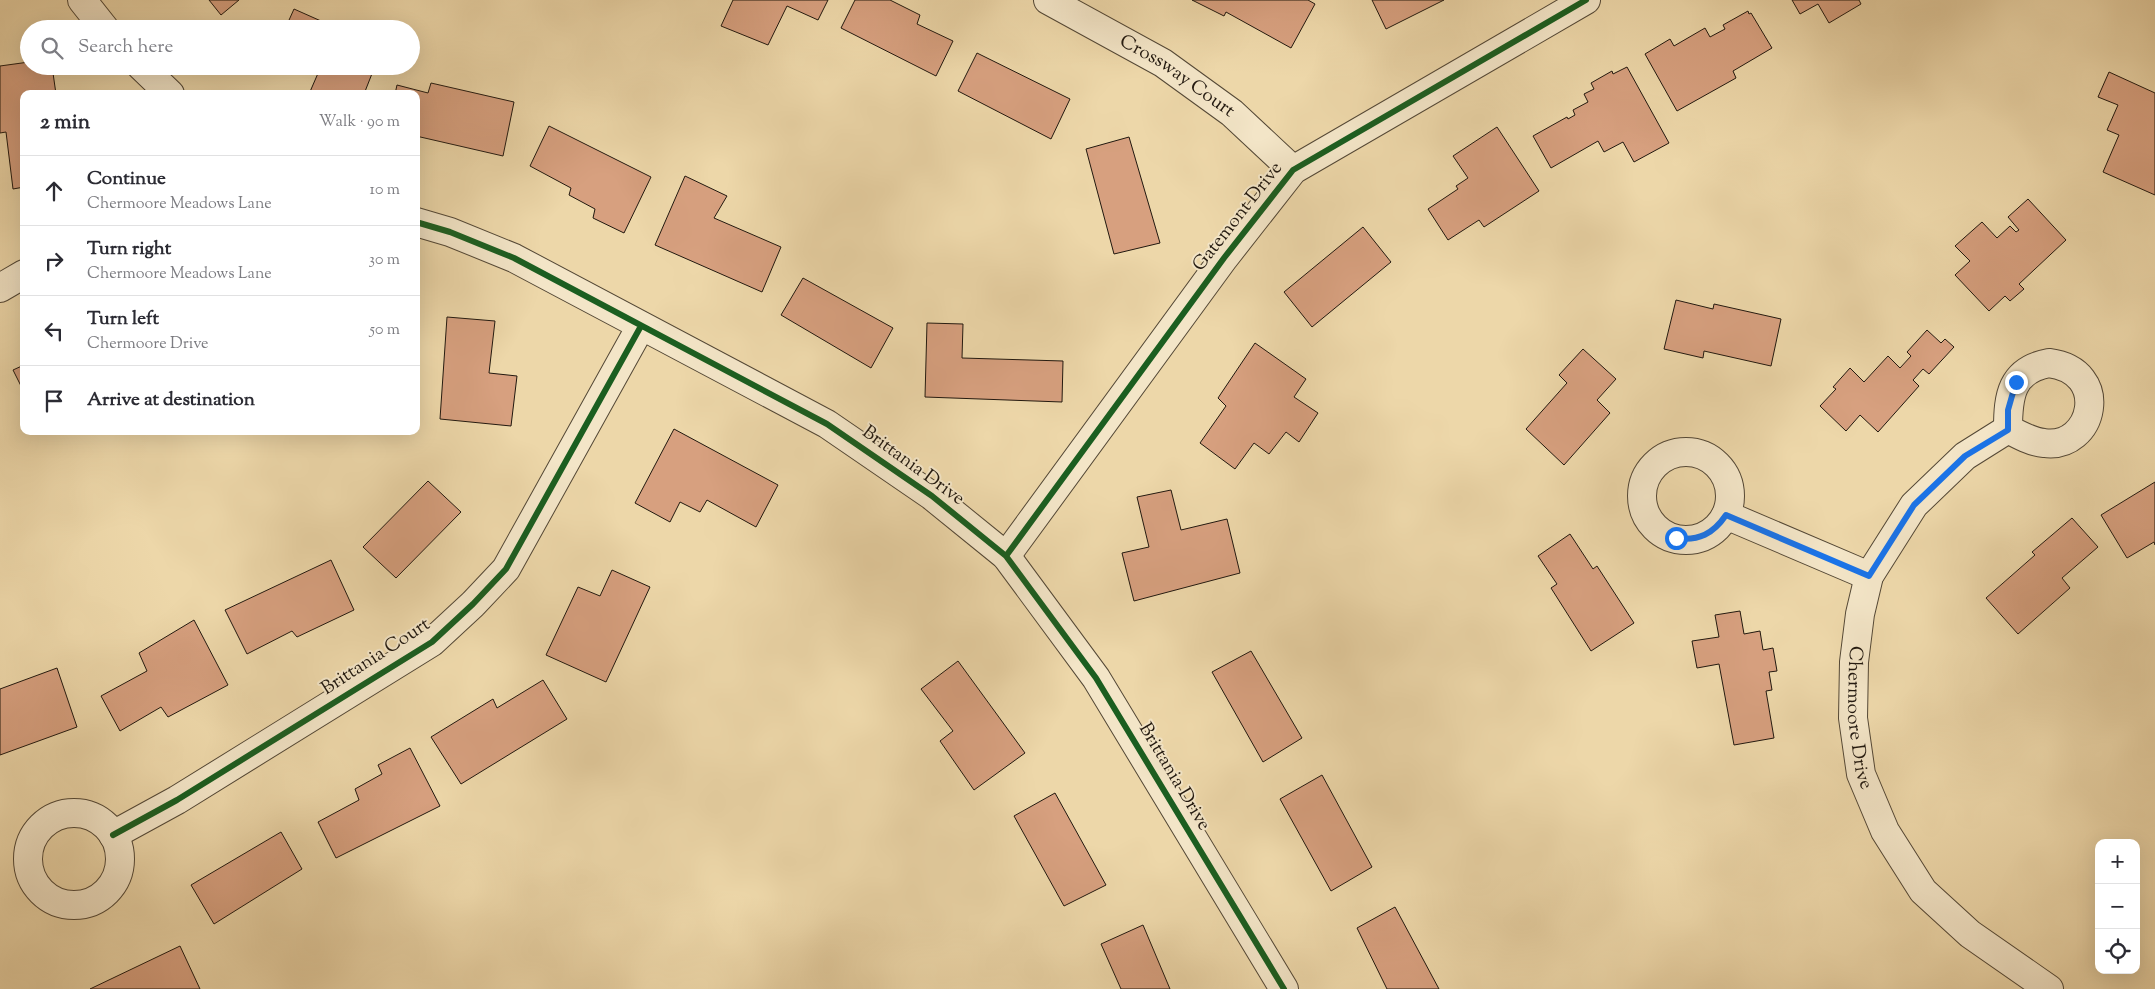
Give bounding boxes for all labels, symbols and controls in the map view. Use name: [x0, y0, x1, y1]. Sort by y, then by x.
search box: [20, 20, 420, 75]
street label: Crossway Court: [1114, 28, 1241, 124]
icon: search: [38, 34, 66, 62]
text: Search here: [78, 34, 173, 61]
text: 2 min: [40, 108, 90, 138]
text: Walk · 90 m: [319, 111, 400, 134]
street label: Gatemont Drive: [1187, 156, 1290, 278]
text: Continue: [87, 166, 166, 193]
icon: ahead: [40, 177, 68, 205]
text: 10 m: [370, 179, 400, 202]
text: Chermoore Meadows Lane: [87, 193, 272, 216]
text: Turn right: [87, 236, 171, 263]
icon: right: [40, 247, 68, 275]
text: 30 m: [369, 249, 400, 272]
text: Chermoore Meadows Lane: [87, 263, 272, 286]
text: Turn left: [87, 306, 159, 333]
icon: left: [40, 317, 68, 345]
text: 50 m: [369, 319, 400, 342]
text: Chermoore Drive: [87, 333, 209, 356]
route end: [2005, 371, 2028, 394]
icon: arrive: [40, 387, 68, 415]
text: Arrive at destination: [87, 387, 255, 414]
street label: Brittania Drive: [856, 419, 970, 513]
route start: [1665, 527, 1688, 550]
street label: Brittania Court: [316, 611, 436, 702]
street label: Chermoore Drive: [1839, 644, 1880, 794]
street label: Brittania Drive: [1131, 718, 1217, 836]
map controls: [2095, 839, 2140, 974]
button: +: [2095, 839, 2140, 884]
button: −: [2095, 884, 2140, 929]
button: locate: [2095, 929, 2140, 974]

